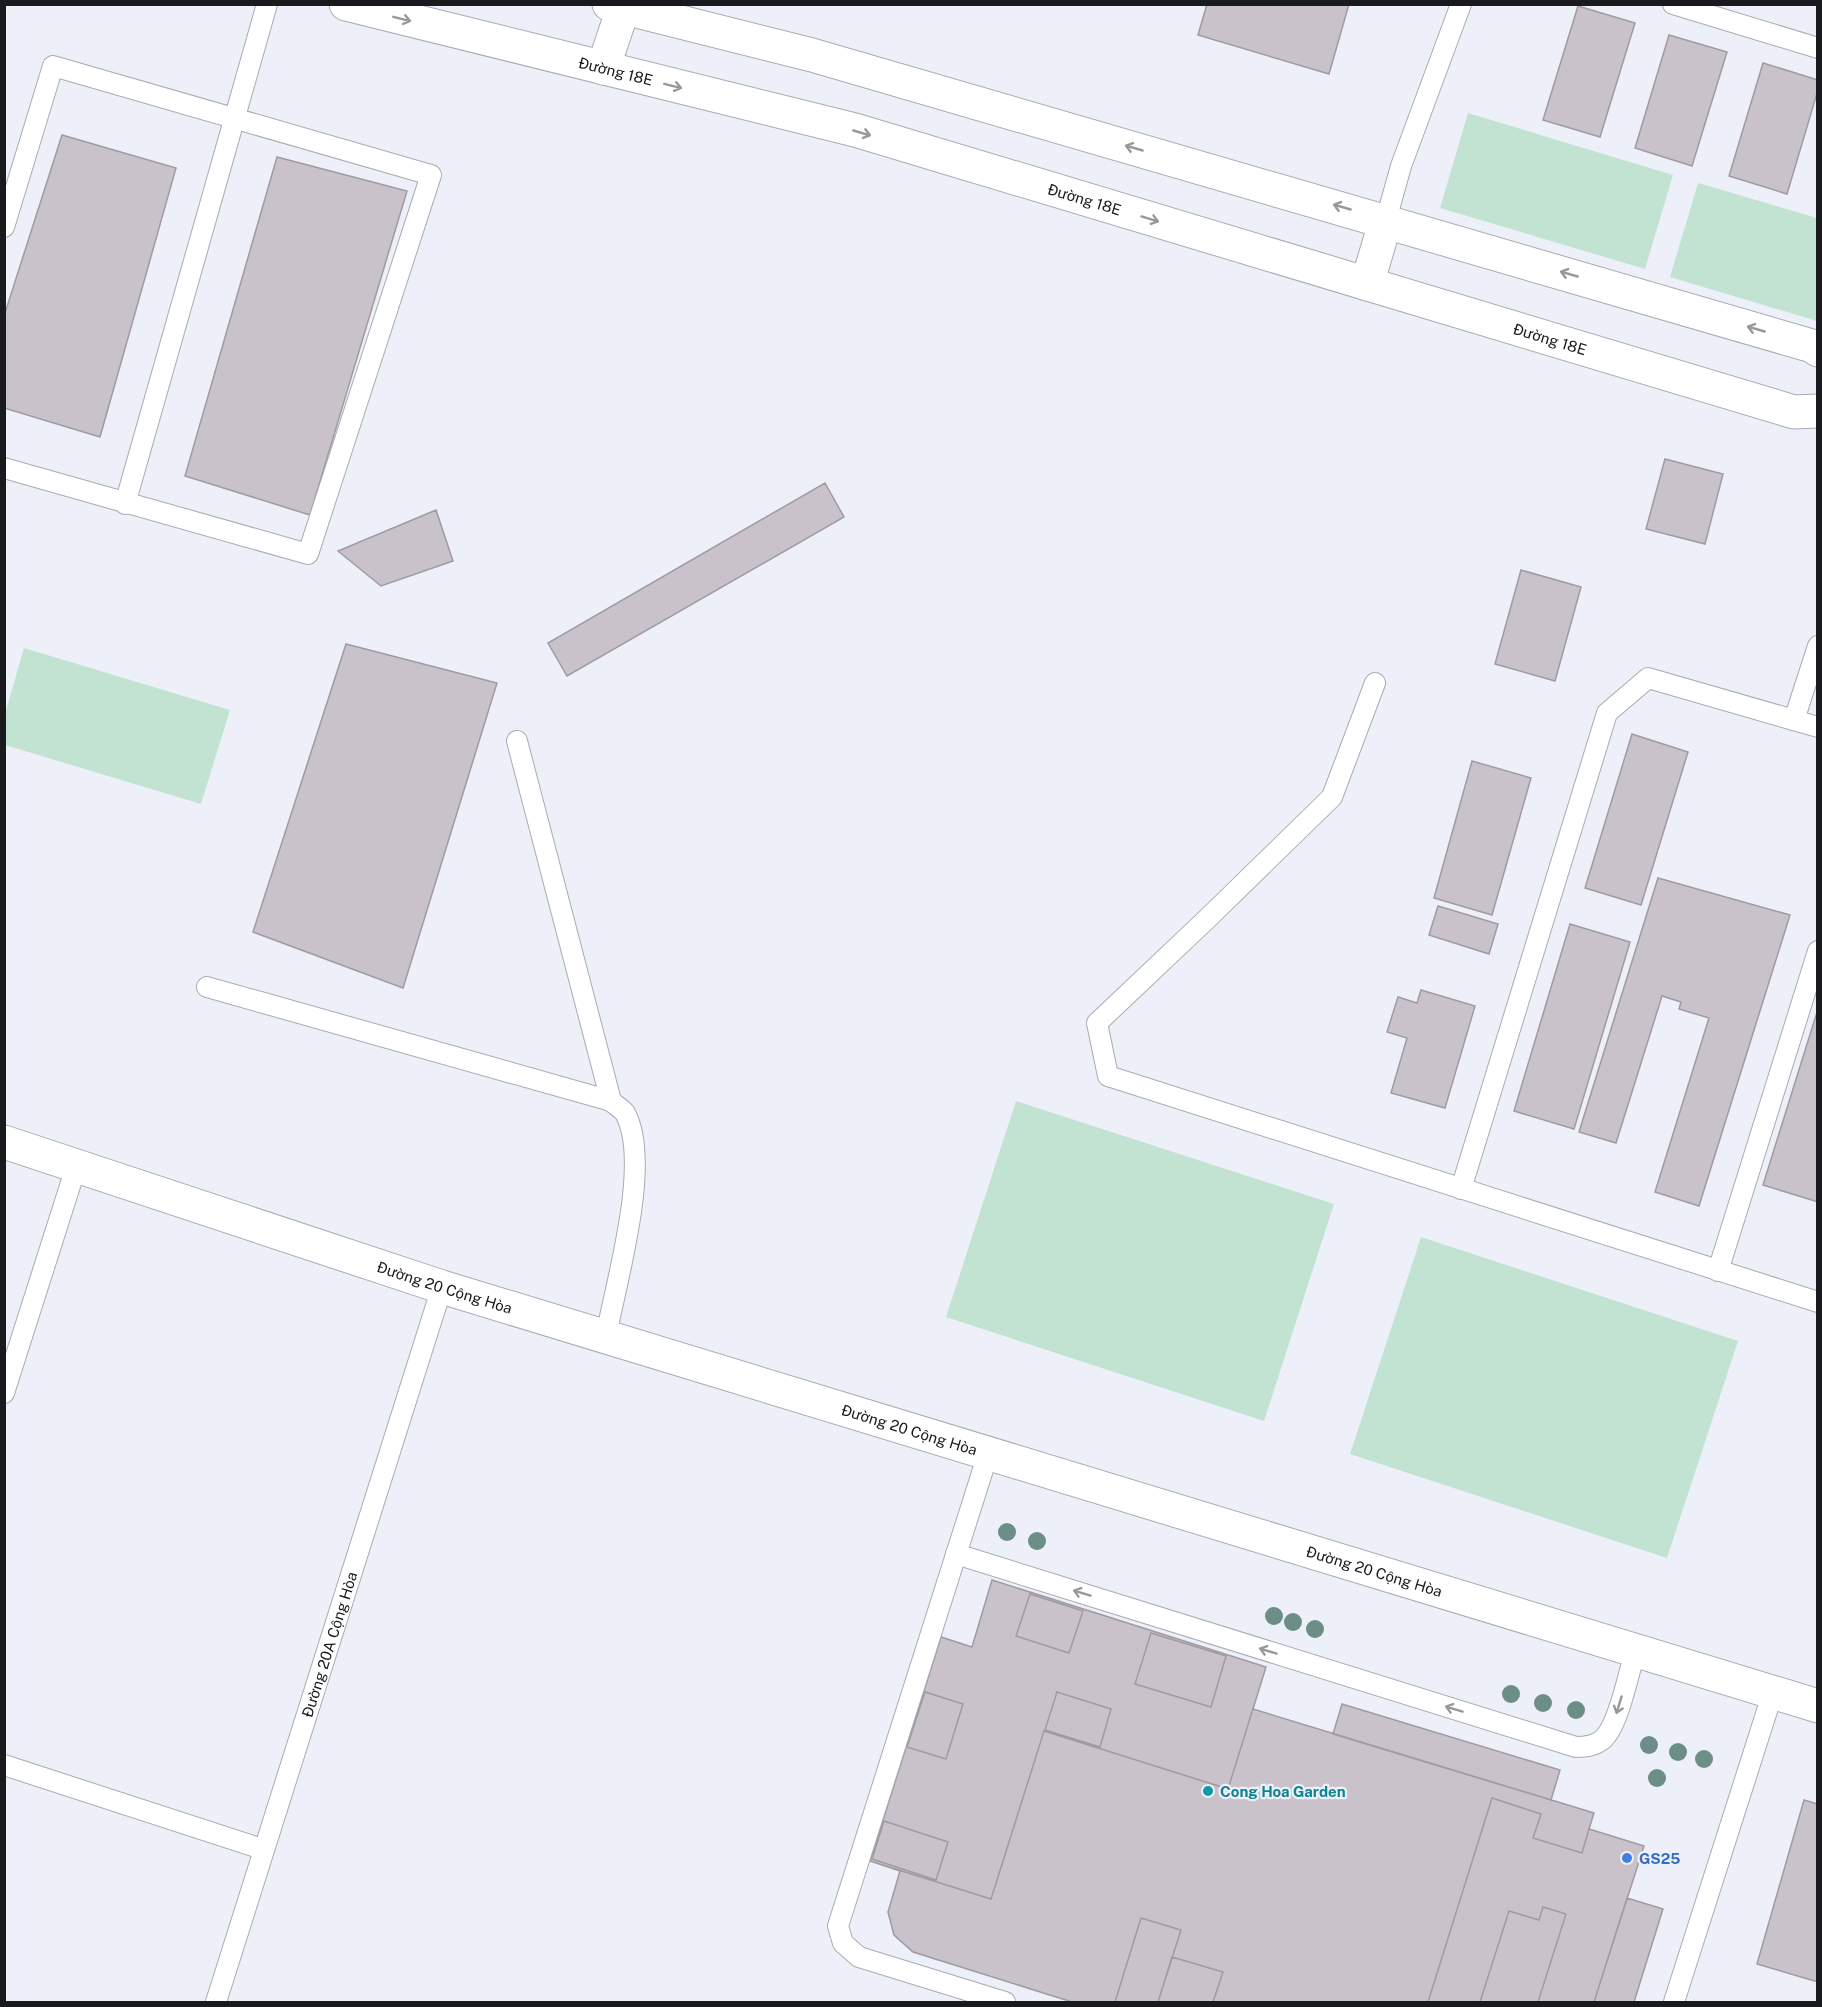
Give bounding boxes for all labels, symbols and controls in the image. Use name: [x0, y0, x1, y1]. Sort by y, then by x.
one-way arrow: [393, 13, 412, 25]
street label: Đường 18E: [577, 53, 655, 88]
one-way arrow: [663, 80, 682, 92]
one-way arrow: [853, 128, 872, 139]
one-way arrow: [1125, 141, 1144, 153]
street label: Đường 18E: [1046, 180, 1123, 218]
one-way arrow: [1333, 201, 1352, 212]
one-way arrow: [1140, 214, 1159, 225]
one-way arrow: [1560, 268, 1579, 279]
street label: Đường 18E: [1511, 320, 1589, 358]
one-way arrow: [1747, 323, 1766, 334]
street label: Đường 20 Cộng Hòa: [375, 1258, 514, 1316]
street label: Đường 20 Cộng Hòa: [839, 1401, 979, 1458]
street label: Đường 20 Cộng Hòa: [1304, 1542, 1444, 1600]
street label: Đường 20A Cộng Hòa: [298, 1570, 360, 1719]
one-way arrow: [1073, 1587, 1092, 1598]
one-way arrow: [1259, 1645, 1278, 1656]
one-way arrow: [1613, 1695, 1624, 1714]
one-way arrow: [1445, 1703, 1464, 1714]
place label: Cong Hoa Garden: [1220, 1783, 1346, 1800]
marker: Cong Hoa Garden: [1201, 1784, 1215, 1798]
place label: GS25: [1639, 1850, 1680, 1867]
marker: GS25: [1620, 1851, 1634, 1865]

